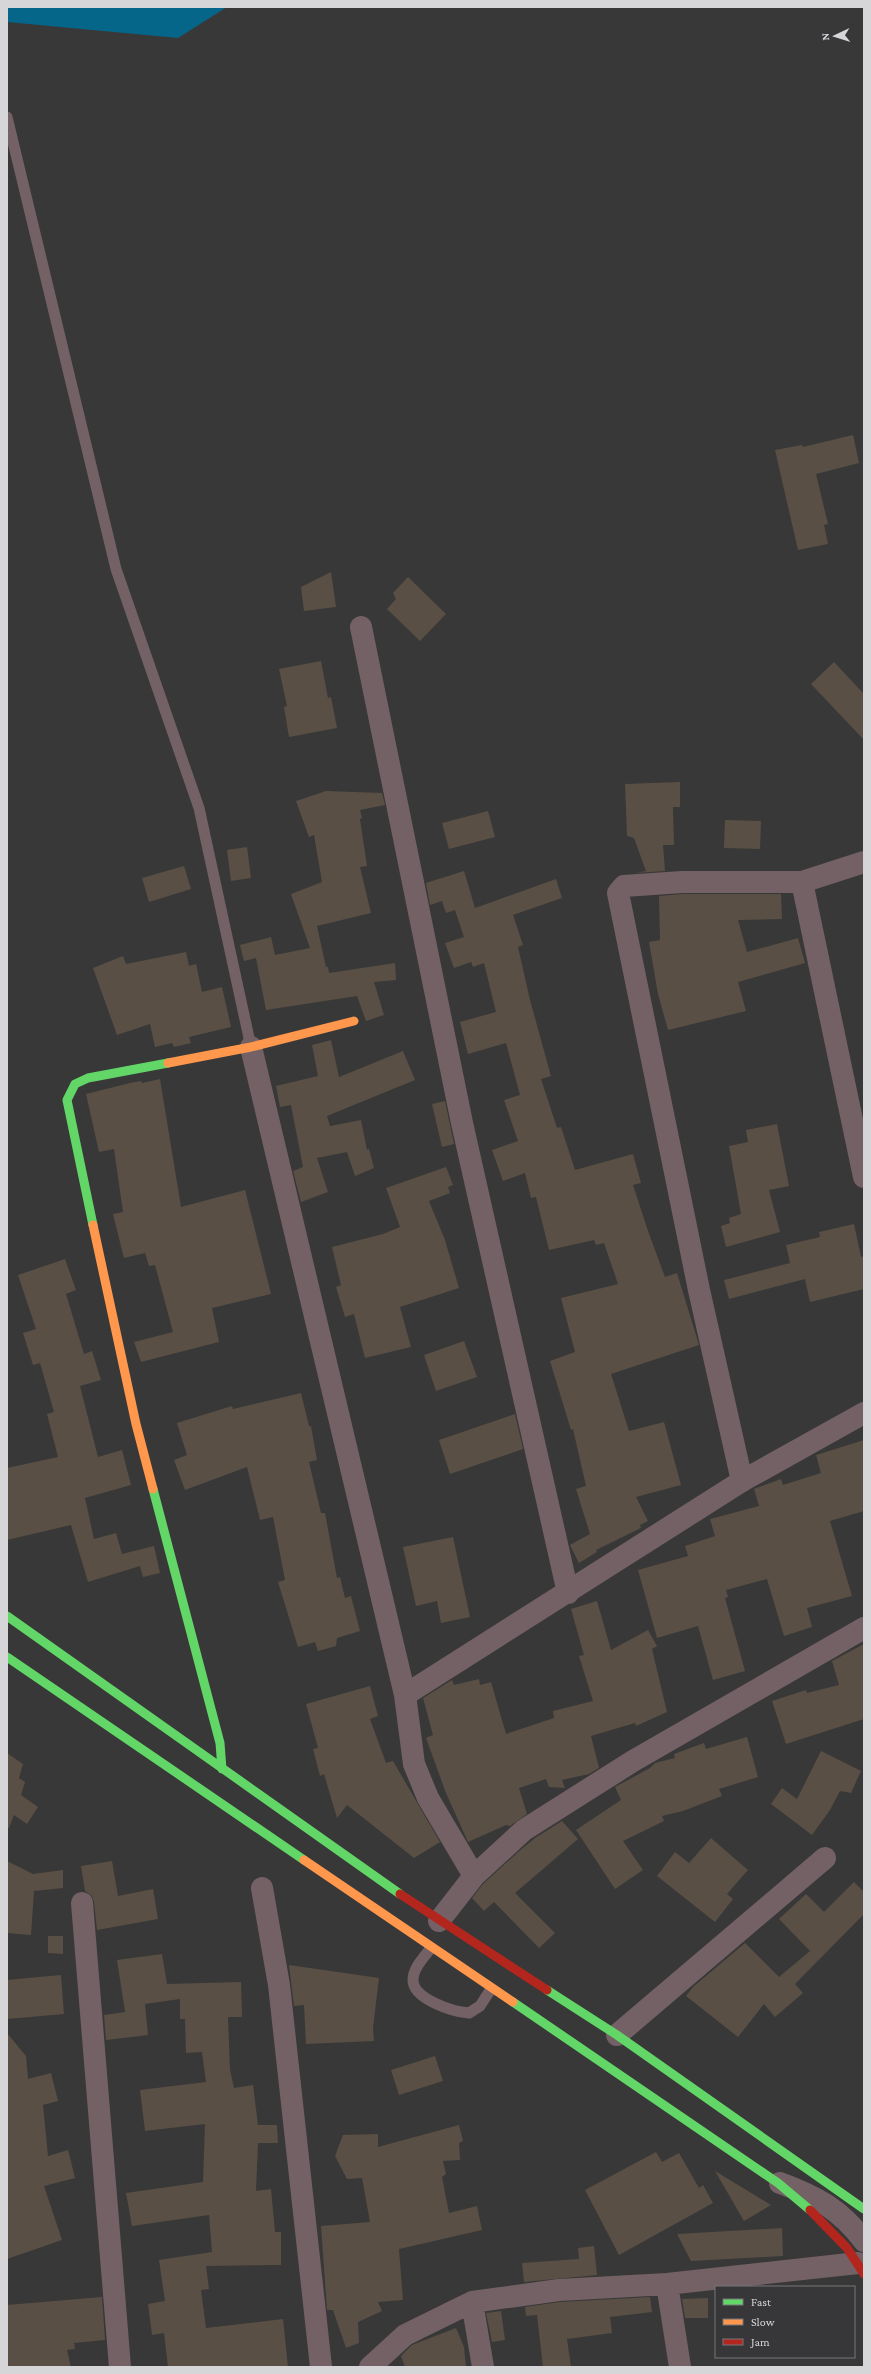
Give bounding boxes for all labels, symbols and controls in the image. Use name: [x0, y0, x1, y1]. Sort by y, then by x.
north arrow: [815, 16, 855, 56]
text: N: [819, 32, 831, 41]
legend: [715, 2286, 855, 2358]
text: Fast: [751, 2295, 772, 2309]
text: Slow: [751, 2315, 775, 2329]
text: Jam: [750, 2335, 770, 2349]

